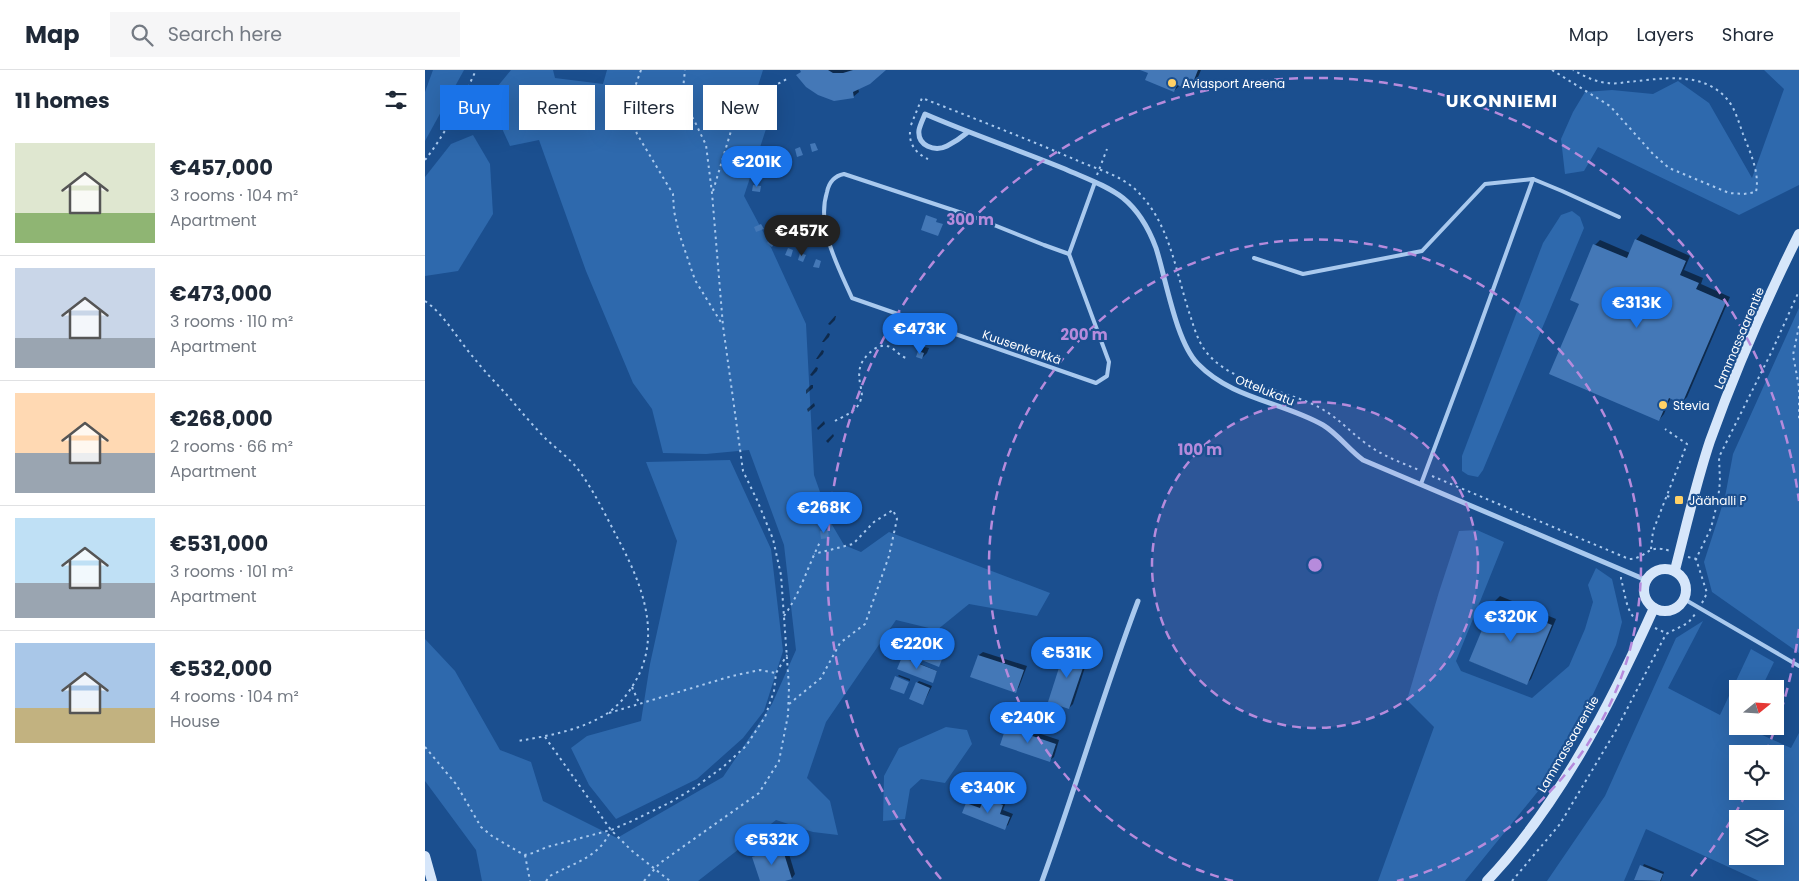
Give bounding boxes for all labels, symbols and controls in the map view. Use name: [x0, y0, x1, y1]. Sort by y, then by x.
search box: [110, 12, 460, 57]
text: Map: [25, 18, 80, 51]
icon: search: [128, 21, 156, 49]
text: Search here: [168, 21, 282, 48]
text: Map: [1569, 22, 1609, 47]
text: Layers: [1637, 22, 1694, 47]
text: Share: [1722, 22, 1774, 47]
place label: Aviasport Areena: [1182, 75, 1285, 92]
marker: Aviasport Areena: [1166, 77, 1178, 89]
chip: Buy: [440, 85, 509, 130]
chip: Rent: [519, 85, 595, 130]
chip: Filters: [605, 85, 693, 130]
chip: New: [703, 85, 777, 130]
text: 11 homes: [15, 86, 110, 115]
icon: filters: [382, 86, 410, 114]
district label: UKONNIEMI: [1446, 88, 1558, 113]
pin: €201K: [722, 146, 792, 188]
text: €201K: [732, 150, 782, 173]
text: €457,000: [170, 153, 273, 182]
icon: home: [55, 163, 115, 223]
text: 3 rooms · 104 m²: [170, 184, 298, 207]
text: Apartment: [170, 209, 257, 232]
text: 300 m: [946, 209, 994, 230]
pin: €457K: [767, 214, 837, 257]
text: €457K: [775, 219, 829, 242]
text: €473,000: [170, 279, 272, 308]
street label: Lammassaarentie: [1710, 284, 1768, 392]
pin: €313K: [1602, 286, 1672, 329]
icon: home: [55, 288, 115, 348]
text: €313K: [1612, 291, 1662, 314]
text: 3 rooms · 110 m²: [170, 310, 293, 333]
pin: €473K: [885, 312, 955, 355]
text: €473K: [894, 317, 946, 340]
text: 200 m: [1060, 324, 1108, 345]
street label: Kuusenkerkkä: [980, 326, 1064, 368]
text: Apartment: [170, 335, 257, 358]
street label: Ottelukatu: [1233, 370, 1297, 410]
place label: Stevia: [1673, 397, 1710, 414]
marker: Stevia: [1657, 399, 1669, 411]
text: €268,000: [170, 404, 273, 433]
icon: home: [55, 413, 115, 473]
text: 2 rooms · 66 m²: [170, 435, 293, 458]
text: 100 m: [1178, 439, 1222, 460]
text: Apartment: [170, 460, 257, 483]
pin: €268K: [789, 492, 859, 534]
place label: Jäähalli P: [1689, 492, 1746, 509]
marker: Jäähalli P: [1673, 494, 1685, 506]
text: €268K: [797, 496, 851, 519]
text: €531,000: [170, 529, 268, 558]
icon: home: [55, 538, 115, 598]
centre of rings: [1306, 556, 1324, 574]
text: 3 rooms · 101 m²: [170, 560, 293, 583]
text: Apartment: [170, 585, 257, 608]
pin: €320K: [1476, 600, 1546, 643]
text: €320K: [1484, 605, 1538, 628]
pin: €220K: [882, 628, 952, 670]
text: €220K: [891, 632, 943, 655]
pin: €531K: [1032, 636, 1102, 679]
text: €531K: [1042, 641, 1092, 664]
text: €532,000: [170, 654, 272, 683]
icon: home: [55, 663, 115, 723]
north arrow: [1729, 680, 1784, 735]
map controls: [1729, 680, 1784, 865]
text: 4 rooms · 104 m²: [170, 685, 299, 708]
street label: Lammassaarentie: [1533, 692, 1603, 796]
pin: €240K: [993, 702, 1063, 744]
text: €240K: [1001, 706, 1055, 729]
text: House: [170, 710, 220, 733]
button: locate: [1729, 745, 1784, 800]
pin: €340K: [953, 772, 1023, 814]
text: €340K: [961, 776, 1015, 799]
button: layers: [1729, 810, 1784, 865]
pin: €532K: [737, 824, 807, 866]
text: €532K: [745, 828, 799, 851]

